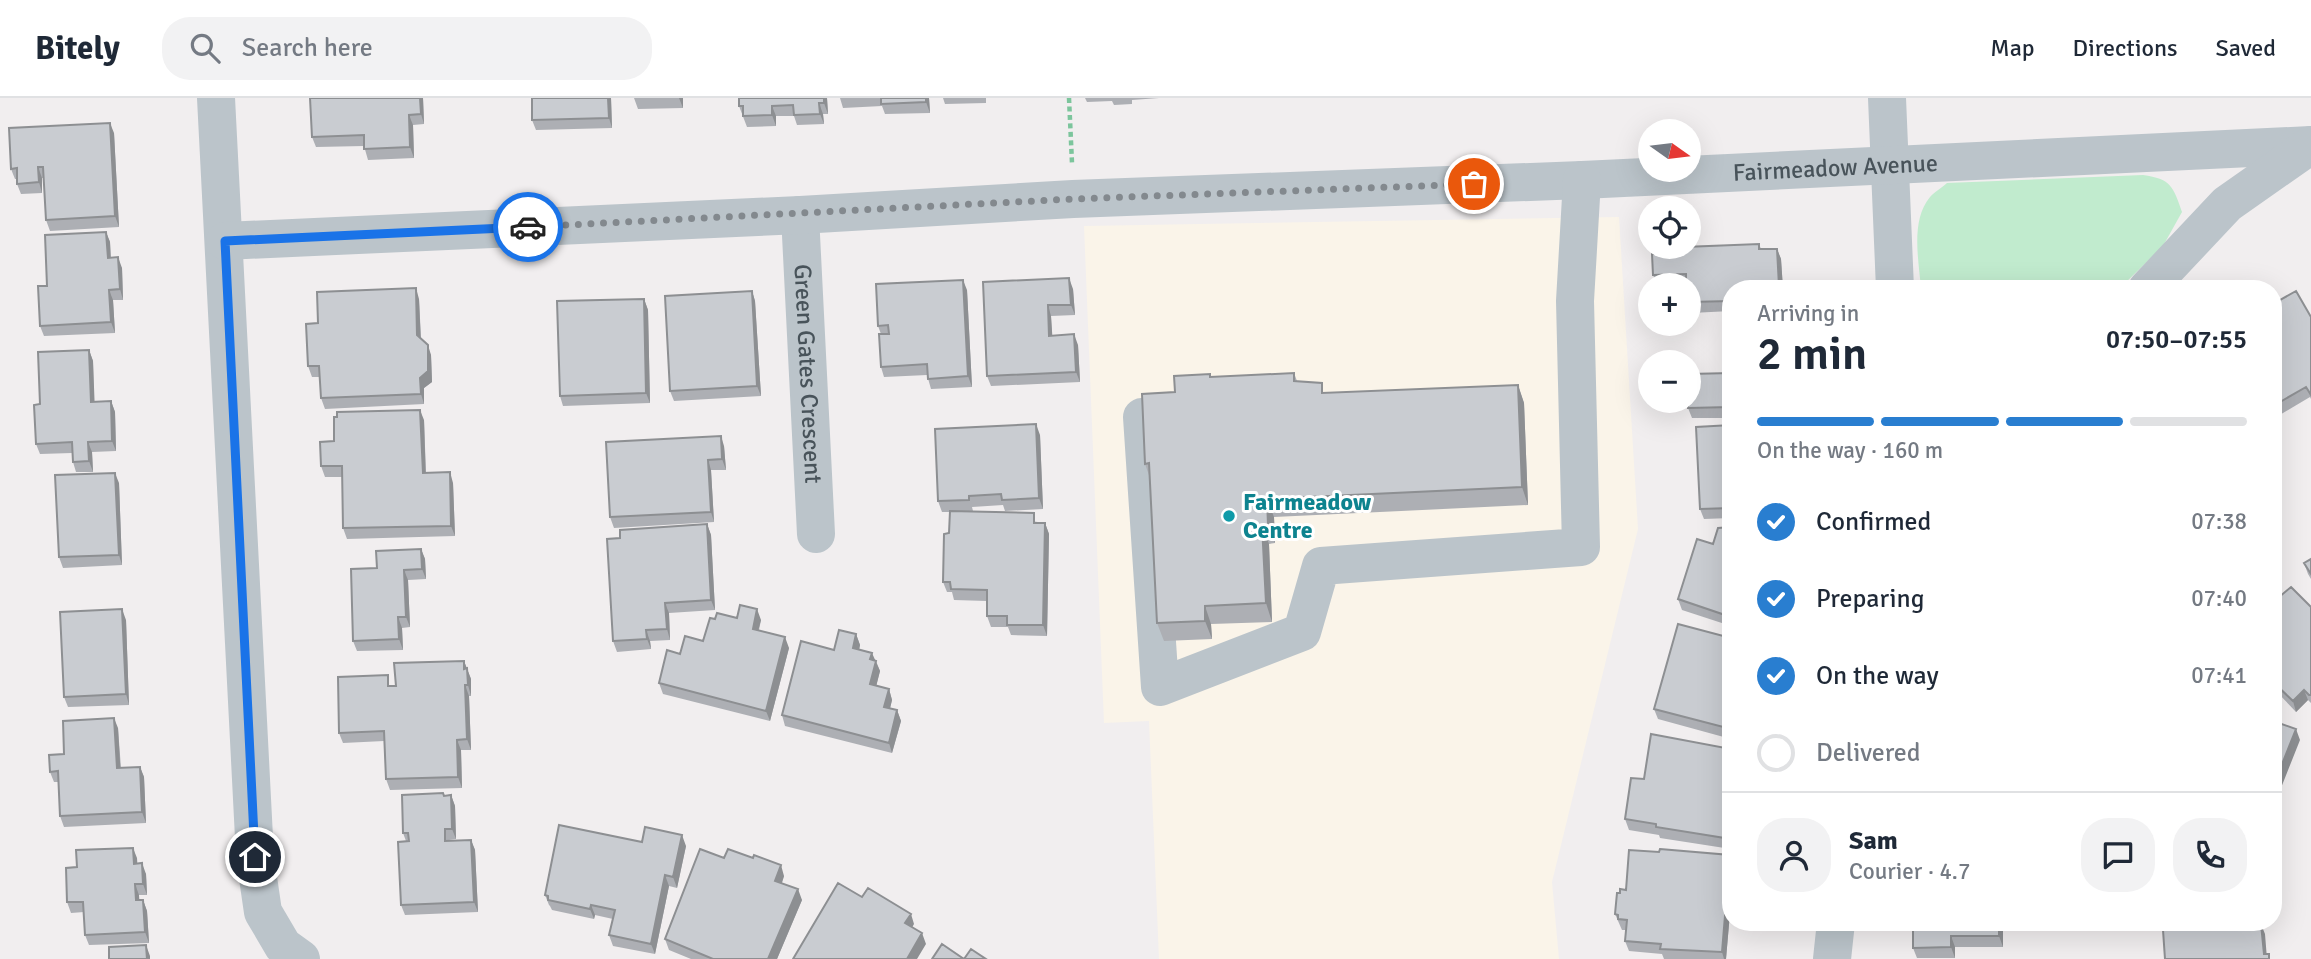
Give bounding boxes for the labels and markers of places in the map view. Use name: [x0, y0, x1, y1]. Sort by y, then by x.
pin: [1444, 154, 1504, 214]
place label: Fairmeadow Centre: [1243, 487, 1372, 545]
marker: Fairmeadow Centre: [1221, 508, 1237, 524]
pin: [225, 827, 285, 887]

